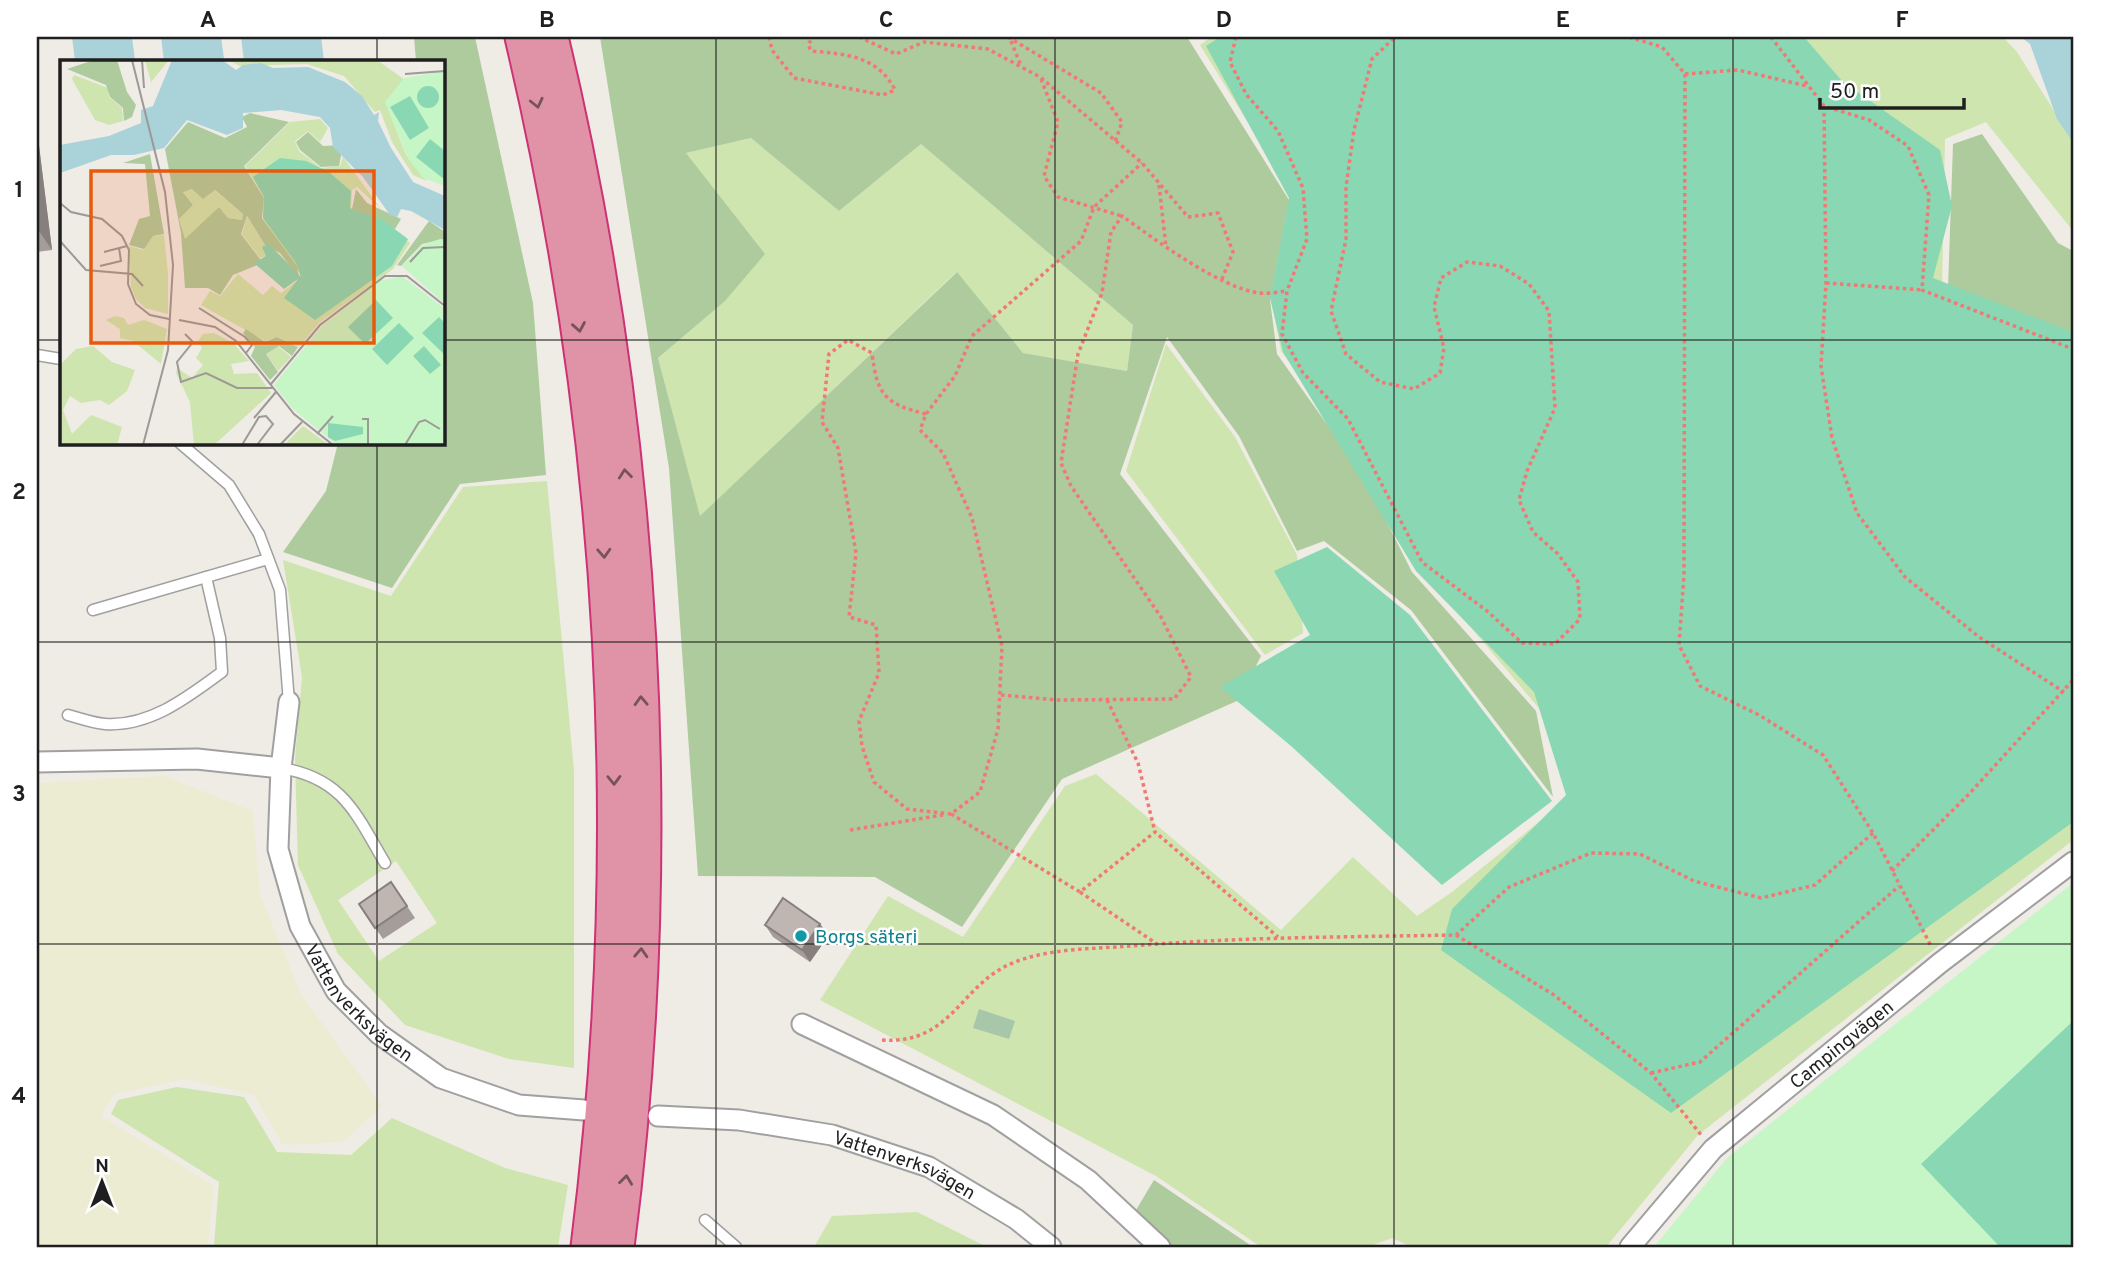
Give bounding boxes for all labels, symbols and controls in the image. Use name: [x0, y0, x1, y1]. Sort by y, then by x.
text: A: [200, 7, 216, 36]
text: B: [539, 7, 555, 36]
text: C: [879, 7, 893, 36]
text: D: [1216, 7, 1232, 36]
text: E: [1556, 7, 1570, 36]
text: F: [1895, 7, 1909, 36]
inset map: [60, 60, 444, 444]
scale bar: [1820, 66, 1963, 110]
text: 50 m: [1830, 79, 1879, 106]
one-way arrow: [529, 97, 544, 109]
text: 1: [14, 177, 24, 206]
one-way arrow: [571, 321, 586, 333]
one-way arrow: [618, 468, 633, 480]
text: 2: [12, 479, 26, 508]
one-way arrow: [596, 548, 611, 559]
one-way arrow: [634, 695, 649, 706]
one-way arrow: [606, 775, 622, 786]
text: 3: [12, 781, 26, 810]
place label: Borgs säteri: [815, 926, 917, 950]
marker: Borgs säteri: [793, 928, 809, 944]
street label: Vattenverksvägen: [298, 940, 417, 1068]
one-way arrow: [633, 947, 648, 958]
street label: Campingvägen: [1785, 996, 1899, 1095]
text: 4: [12, 1083, 26, 1112]
street label: Vattenverksvägen: [830, 1126, 979, 1206]
north arrow: [66, 1148, 136, 1218]
text: N: [95, 1155, 109, 1179]
one-way arrow: [618, 1174, 633, 1185]

